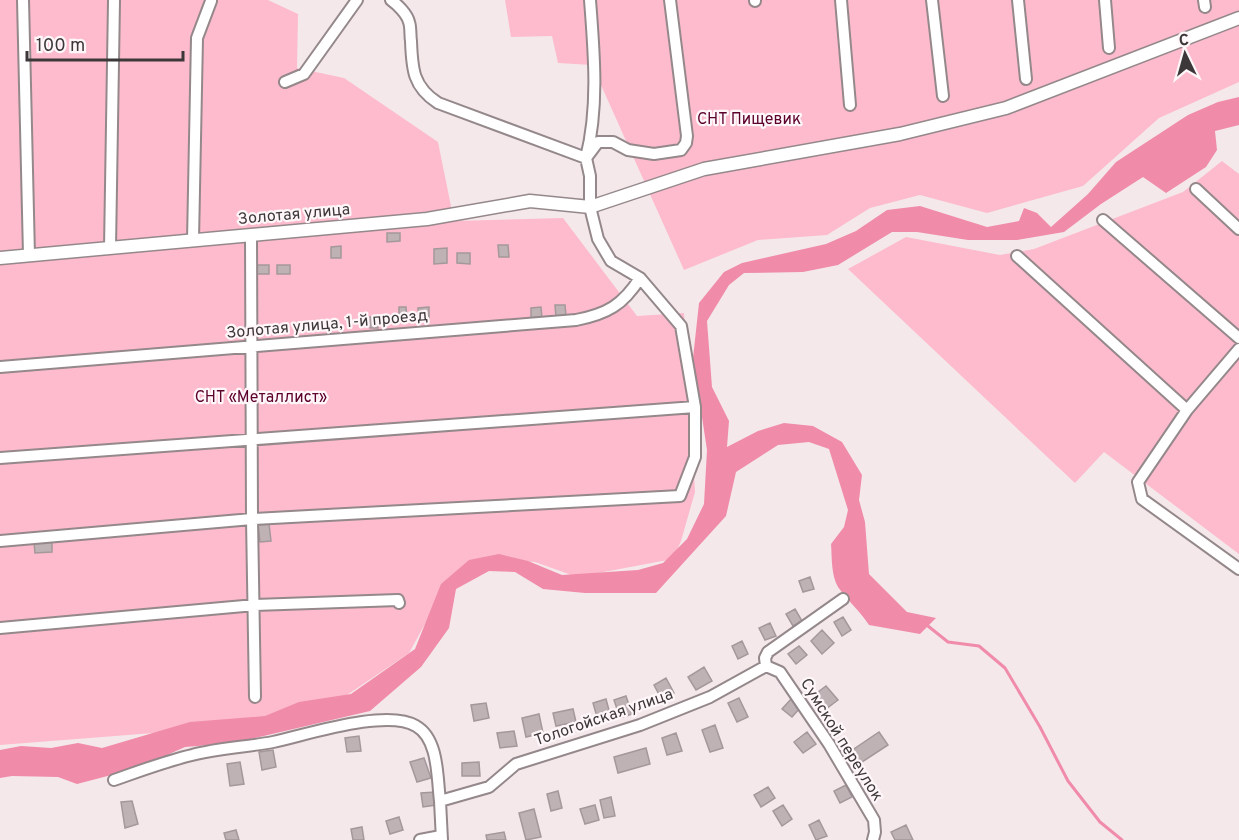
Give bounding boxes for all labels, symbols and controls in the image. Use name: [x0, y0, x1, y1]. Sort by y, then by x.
scale bar: [27, 24, 183, 62]
north arrow: [1155, 24, 1215, 84]
text: С: [1178, 31, 1190, 51]
text: 100 m: [36, 35, 85, 58]
park label: СНТ Пищевик: [697, 110, 801, 130]
street label: Золотая улица: [237, 200, 351, 230]
street label: Золотая улица, 1-й проезд: [225, 306, 429, 344]
park label: СНТ «Металлист»: [195, 388, 327, 408]
street label: Сумской переулок: [795, 675, 887, 805]
street label: Тологойская улица: [532, 685, 676, 751]

